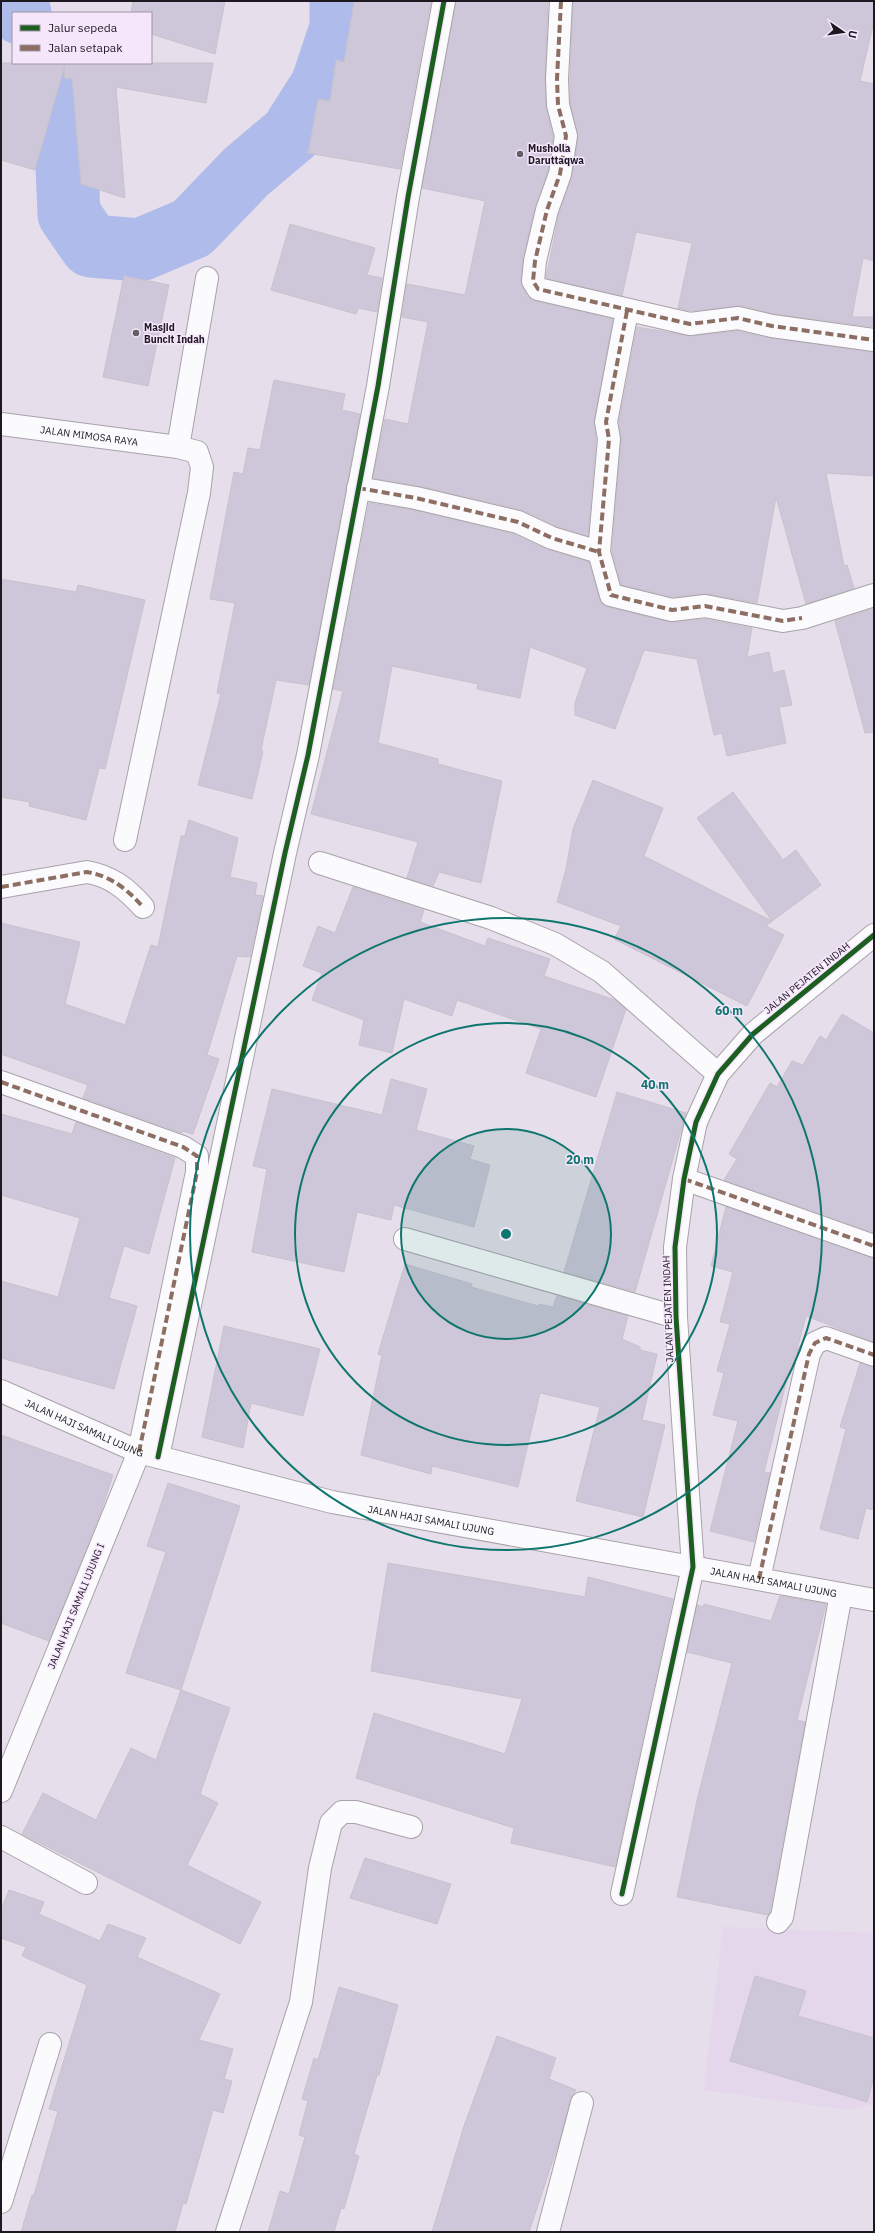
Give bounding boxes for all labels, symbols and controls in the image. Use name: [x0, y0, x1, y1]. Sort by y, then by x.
legend: [12, 12, 152, 64]
north arrow: [823, 12, 863, 52]
text: Jalur sepeda: [48, 20, 118, 35]
text: U: [845, 29, 860, 40]
text: Jalan setapak: [48, 40, 123, 55]
place label: Musholla Daruttaqwa: [528, 142, 584, 167]
marker: Musholla Daruttaqwa: [515, 149, 525, 159]
place label: Masjid Buncit Indah: [144, 321, 205, 346]
marker: Masjid Buncit Indah: [131, 328, 141, 338]
street label: JALAN MIMOSA RAYA: [40, 423, 140, 448]
street label: JALAN PEJATEN INDAH: [761, 939, 853, 1017]
text: 60 m: [715, 1003, 743, 1018]
text: 40 m: [641, 1077, 669, 1092]
text: 20 m: [566, 1152, 594, 1167]
centre of rings: [499, 1227, 513, 1241]
street label: JALAN PEJATEN INDAH: [660, 1255, 676, 1363]
street label: JALAN HAJI SAMALI UJUNG: [23, 1396, 145, 1459]
street label: JALAN HAJI SAMALI UJUNG: [367, 1502, 495, 1538]
street label: JALAN HAJI SAMALI UJUNG I: [45, 1541, 107, 1671]
street label: JALAN HAJI SAMALI UJUNG: [709, 1564, 838, 1600]

